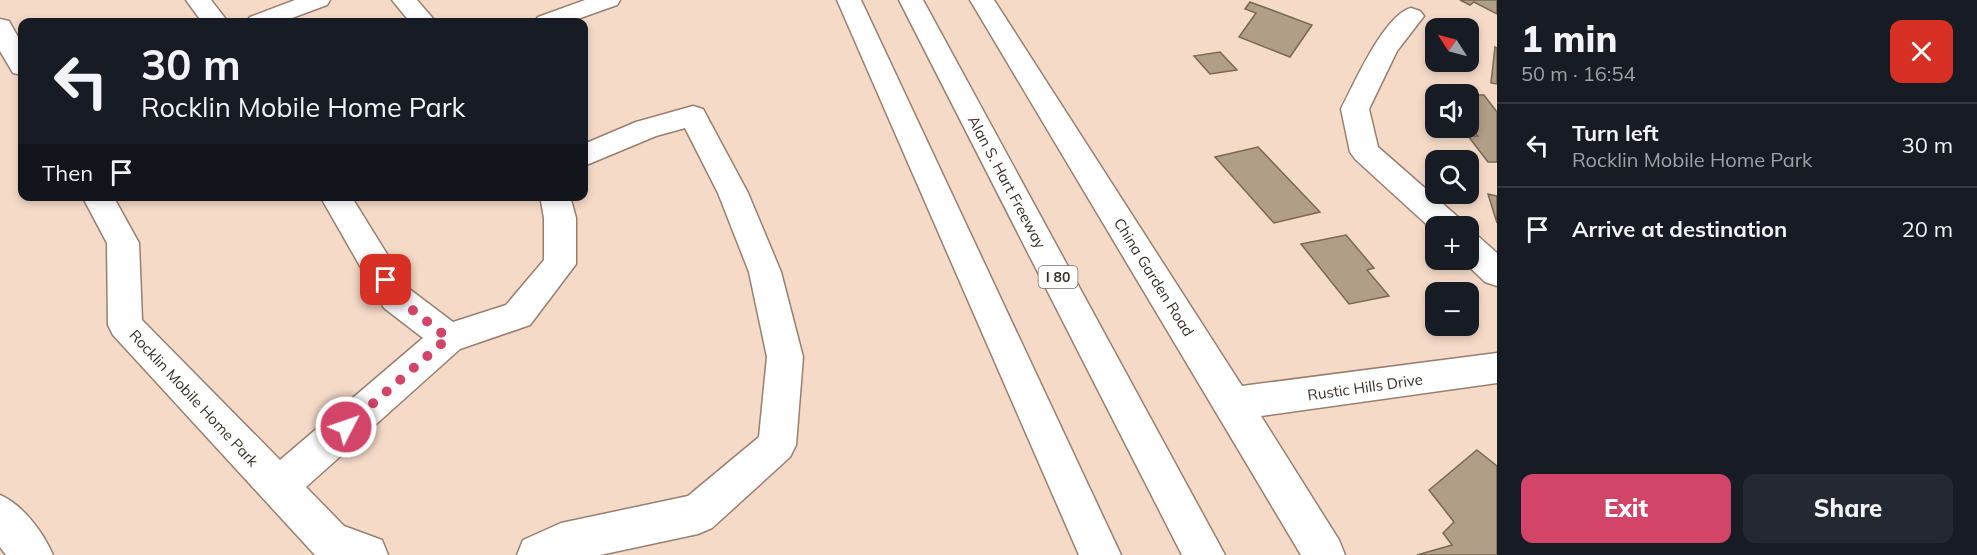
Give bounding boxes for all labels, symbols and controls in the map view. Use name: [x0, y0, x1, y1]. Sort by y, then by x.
text: 1 min: [1521, 16, 1617, 61]
north arrow: [1425, 18, 1479, 72]
map controls: [1425, 18, 1479, 336]
button: close: [1890, 20, 1953, 83]
text: 30 m: [141, 38, 241, 91]
icon: left: [42, 42, 120, 120]
text: 50 m · 16:54: [1521, 61, 1635, 86]
button: sound: [1425, 84, 1479, 138]
text: Rocklin Mobile Home Park: [141, 90, 466, 124]
street label: Alan S. Hart Freeway: [964, 112, 1050, 252]
text: Turn left: [1572, 119, 1659, 147]
icon: left: [1521, 129, 1554, 162]
text: 30 m: [1902, 131, 1953, 159]
text: Rocklin Mobile Home Park: [1572, 147, 1812, 172]
button: search: [1425, 150, 1479, 204]
icon: arrive: [105, 156, 138, 189]
text: Then: [42, 159, 93, 187]
icon: arrive: [1521, 213, 1554, 246]
street label: China Garden Road: [1110, 214, 1198, 340]
text: Arrive at destination: [1572, 215, 1787, 243]
text: 20 m: [1902, 215, 1953, 243]
button: +: [1425, 216, 1479, 270]
pin: [360, 254, 411, 305]
icon: arrive: [369, 263, 402, 296]
road number: I 80: [1038, 266, 1078, 288]
button: −: [1425, 282, 1479, 336]
street label: Rocklin Mobile Home Park: [126, 326, 263, 471]
street label: Rustic Hills Drive: [1306, 369, 1424, 405]
position arrow: [314, 395, 378, 459]
button: Exit: [1521, 474, 1731, 543]
button: Share: [1743, 474, 1953, 543]

